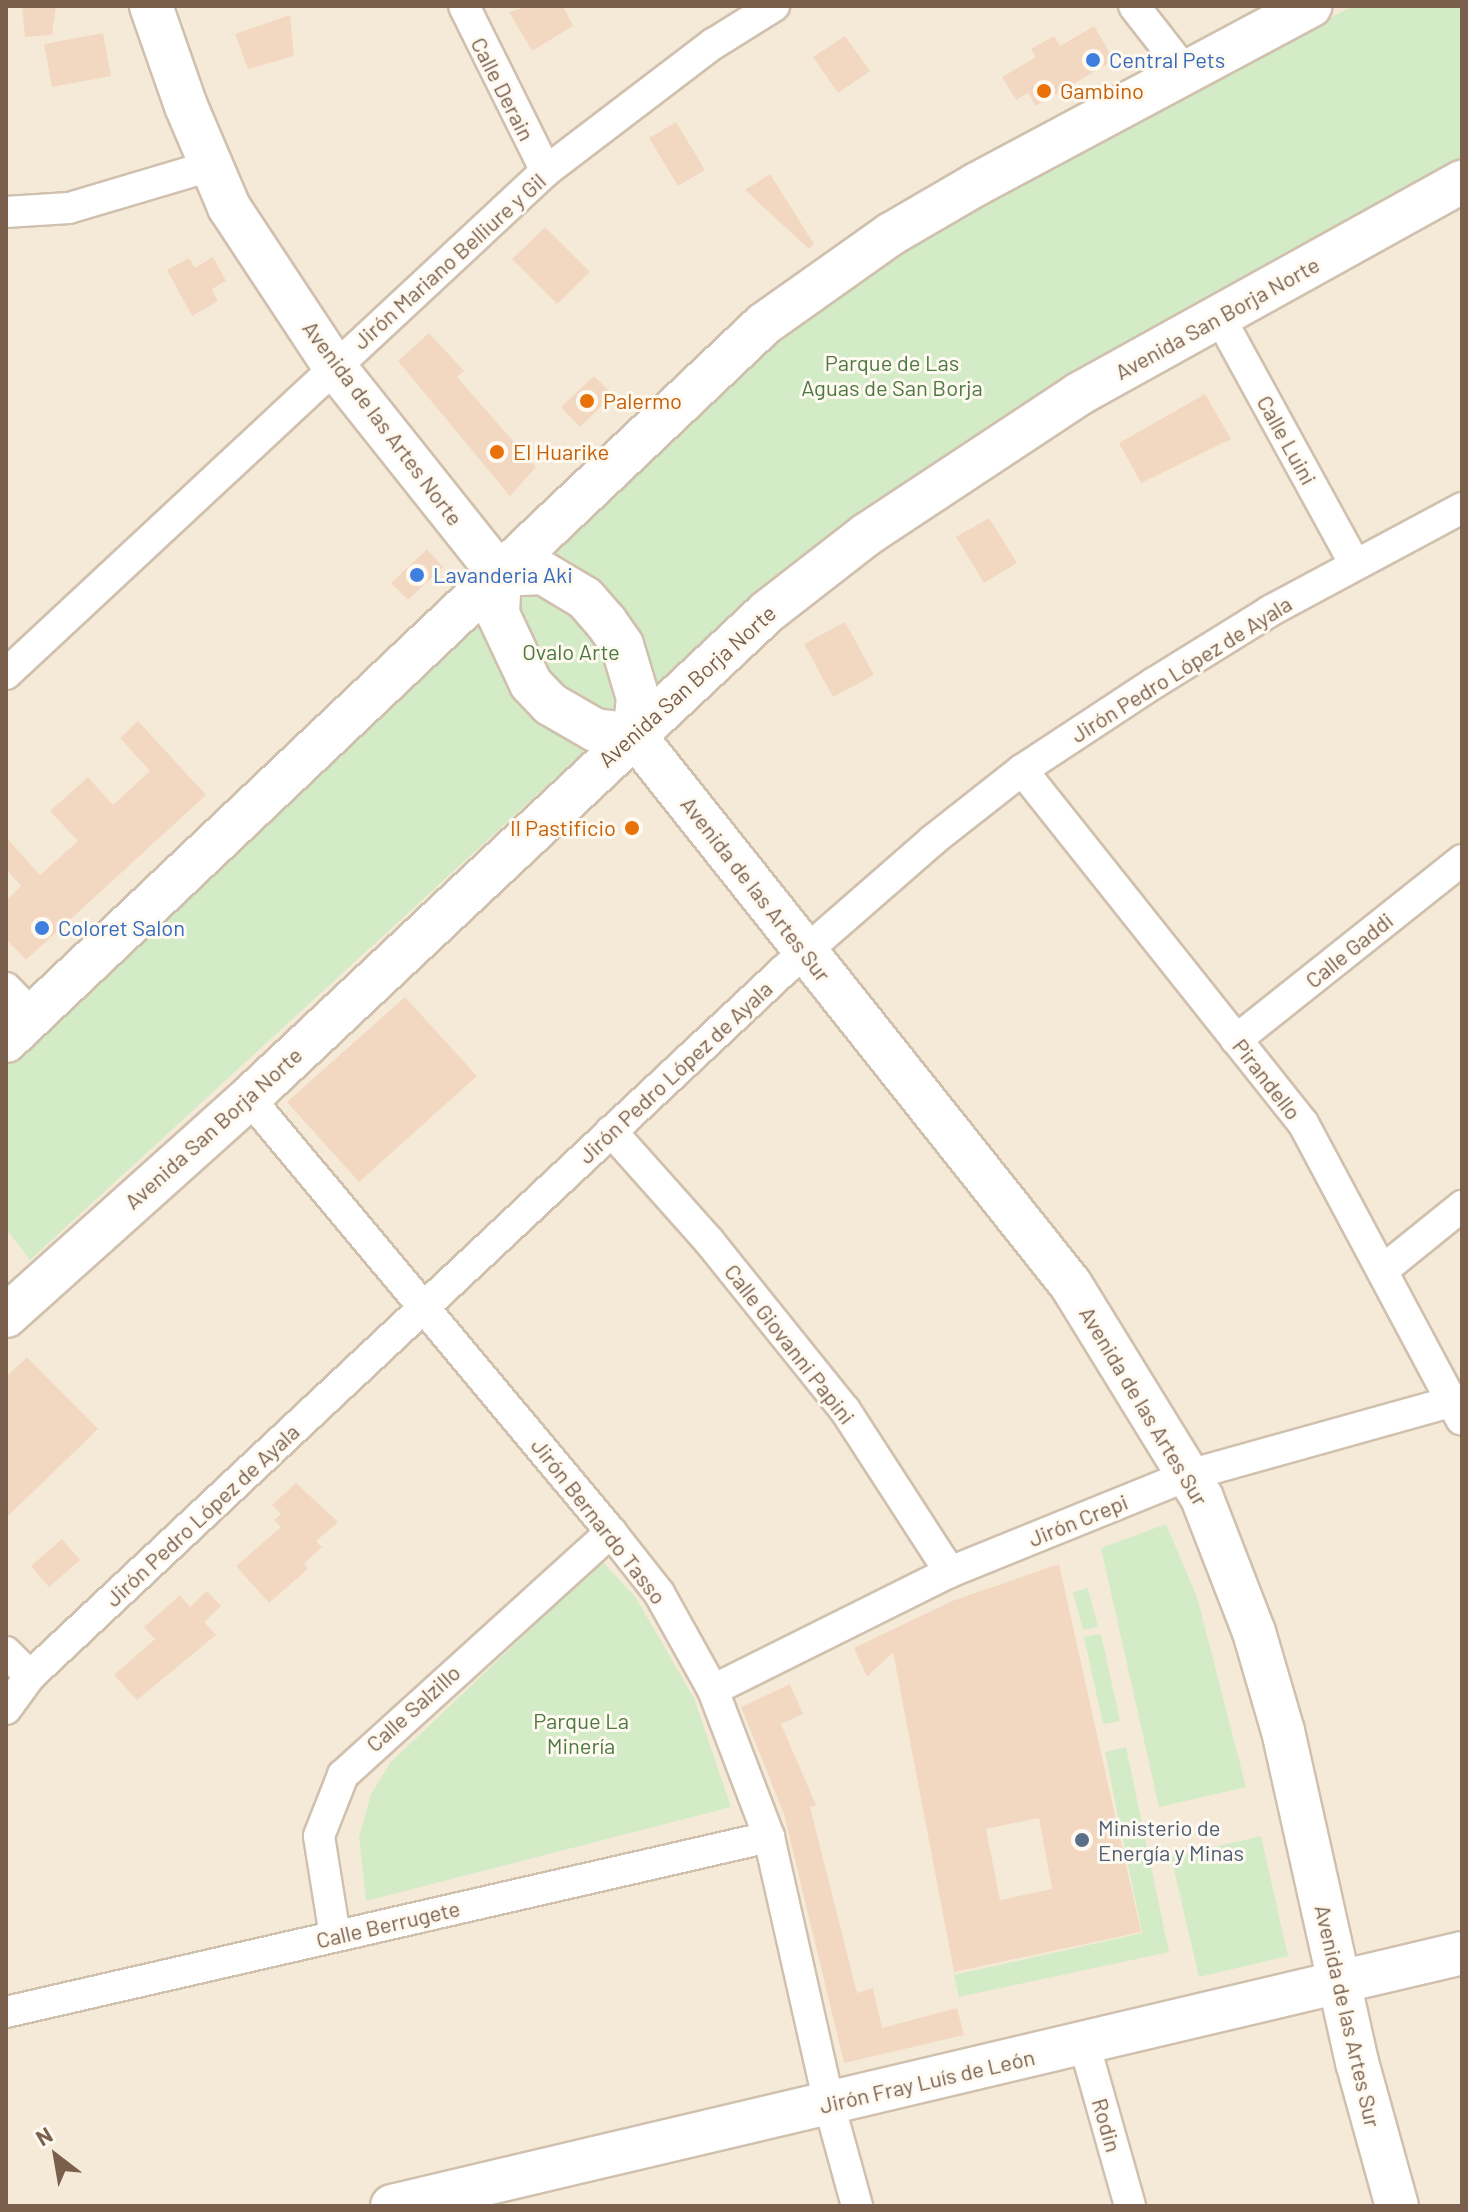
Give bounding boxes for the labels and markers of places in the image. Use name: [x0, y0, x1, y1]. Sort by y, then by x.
place label: Central Pets: [1109, 47, 1225, 73]
marker: Central Pets: [1084, 51, 1102, 69]
place label: Gambino: [1060, 78, 1144, 104]
marker: Gambino: [1035, 82, 1053, 100]
place label: Palermo: [603, 388, 682, 414]
marker: Palermo: [578, 392, 596, 410]
place label: El Huarike: [513, 439, 609, 465]
marker: El Huarike: [488, 443, 506, 461]
place label: Lavanderia Aki: [433, 562, 573, 588]
marker: Lavanderia Aki: [408, 566, 426, 584]
place label: Il Pastificio: [510, 815, 616, 841]
marker: Il Pastificio: [623, 819, 641, 837]
place label: Coloret Salon: [58, 915, 185, 941]
marker: Coloret Salon: [33, 919, 51, 937]
place label: Ministerio de Energía y Minas: [1098, 1814, 1244, 1866]
marker: Ministerio de Energía y Minas: [1073, 1831, 1091, 1849]

